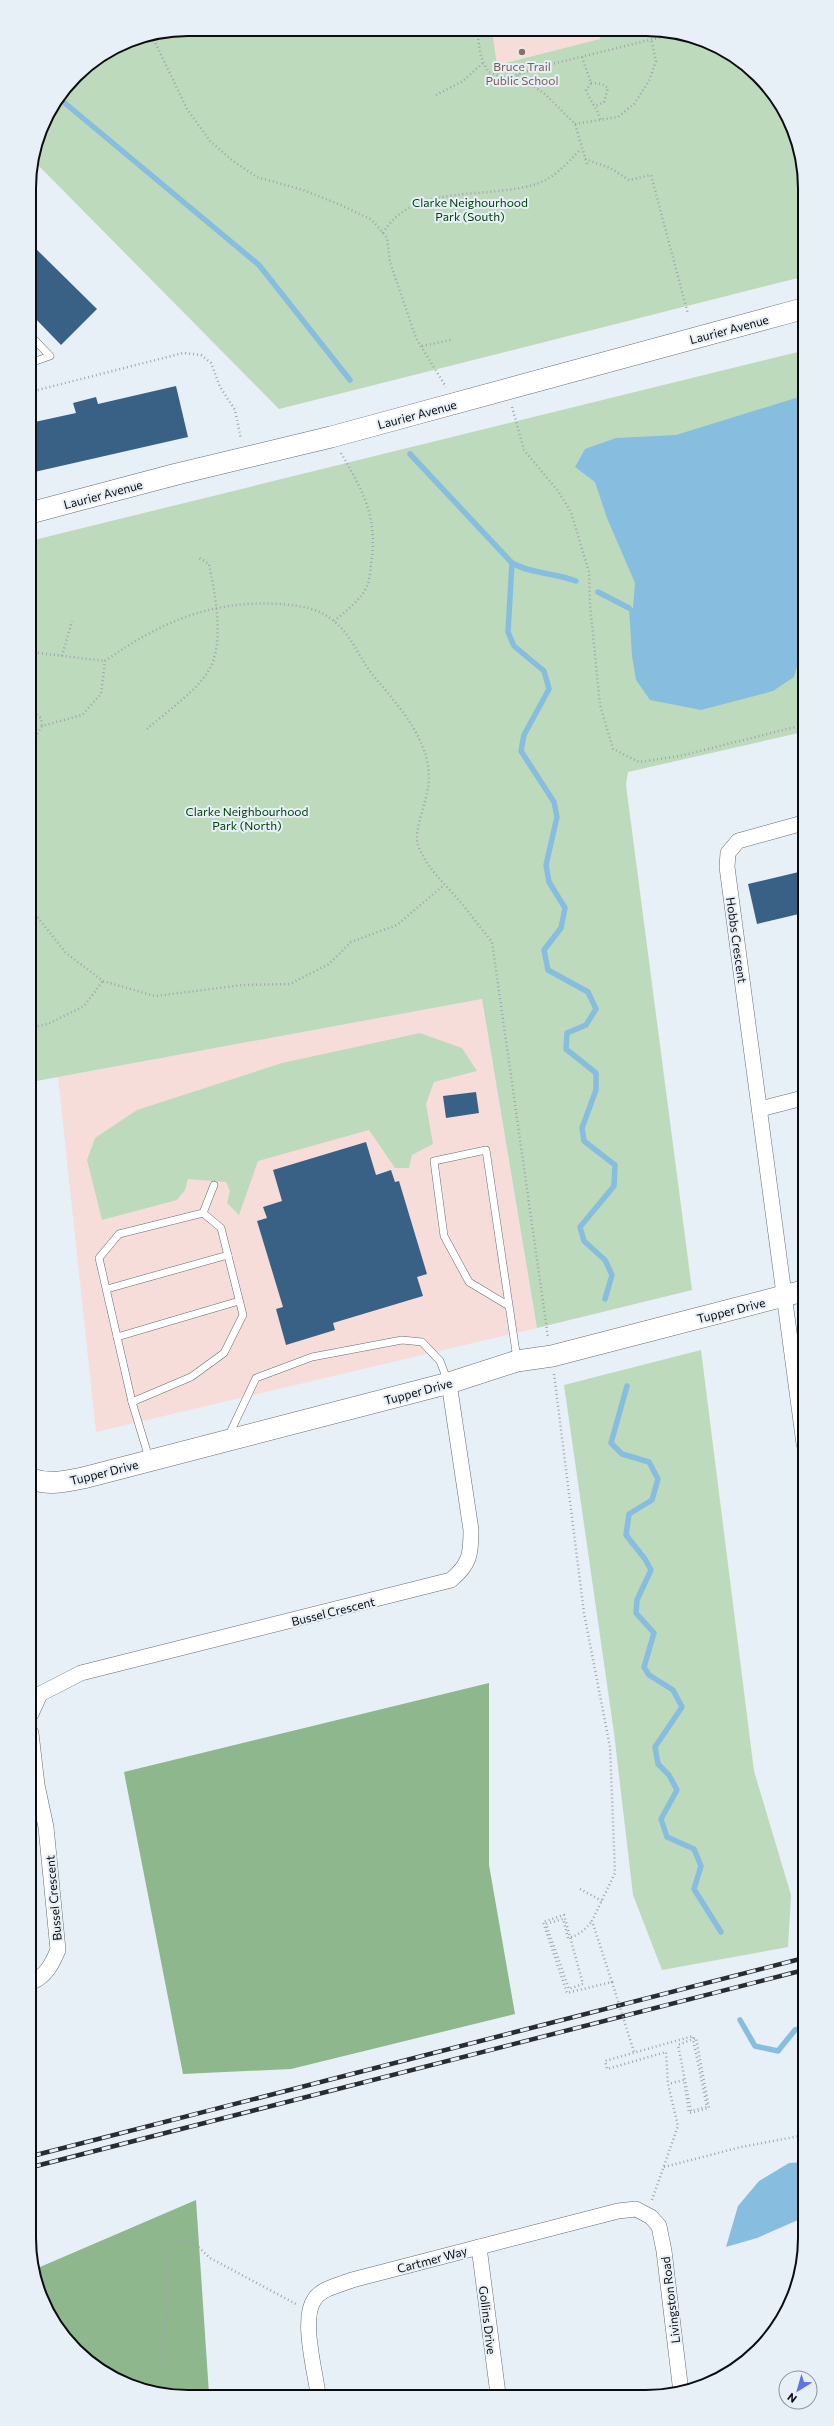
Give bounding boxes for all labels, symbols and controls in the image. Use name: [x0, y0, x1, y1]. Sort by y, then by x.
marker: Bruce Trail Public School: [517, 47, 527, 57]
place label: Bruce Trail Public School: [486, 59, 558, 87]
park label: Clarke Neighourhood Park (South): [412, 195, 528, 223]
street label: Laurier Avenue: [688, 312, 770, 346]
street label: Laurier Avenue: [376, 397, 458, 431]
street label: Laurier Avenue: [62, 477, 144, 511]
park label: Clarke Neighbourhood Park (North): [186, 804, 309, 832]
street label: Hobbs Crescent: [724, 896, 750, 984]
street label: Tupper Drive: [695, 1295, 767, 1325]
street label: Tupper Drive: [382, 1375, 454, 1407]
street label: Tupper Drive: [68, 1457, 140, 1487]
street label: Bussel Crescent: [290, 1594, 376, 1628]
street label: Bussel Crescent: [42, 1855, 64, 1941]
street label: Cartmer Way: [395, 2243, 469, 2275]
street label: Livingston Road: [658, 2256, 682, 2344]
street label: Gollins Drive: [477, 2285, 499, 2355]
north arrow: [778, 2370, 818, 2410]
text: N: [784, 2391, 799, 2406]

